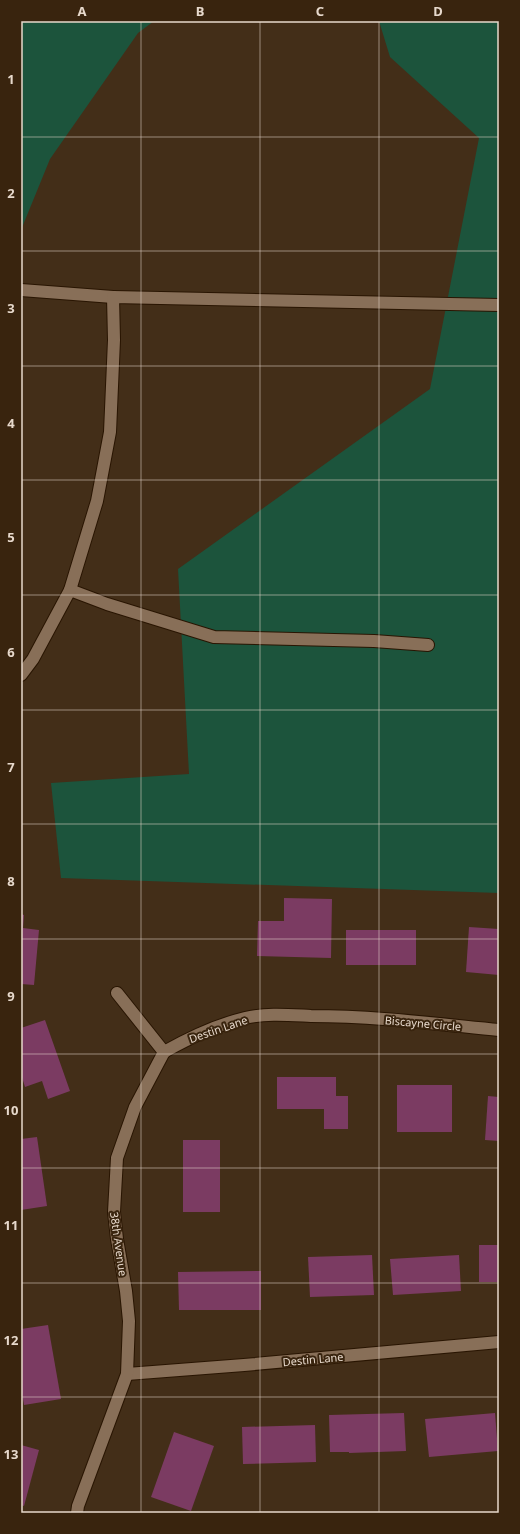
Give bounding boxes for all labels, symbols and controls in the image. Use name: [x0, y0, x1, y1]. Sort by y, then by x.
text: A: [78, 2, 87, 20]
text: B: [196, 2, 204, 20]
text: C: [316, 2, 324, 20]
text: D: [433, 2, 443, 20]
text: 1: [7, 70, 15, 88]
text: 2: [7, 184, 15, 202]
text: 3: [7, 299, 15, 317]
text: 4: [7, 414, 15, 432]
text: 5: [7, 528, 15, 546]
text: 6: [7, 643, 15, 661]
text: 7: [7, 758, 15, 776]
text: 8: [7, 872, 15, 890]
text: 9: [7, 987, 15, 1005]
street label: Destin Lane: [187, 1012, 249, 1046]
street label: Biscayne Circle: [384, 1012, 462, 1034]
text: 10: [4, 1101, 18, 1119]
street label: 38th Avenue: [107, 1211, 131, 1277]
text: 11: [4, 1216, 18, 1234]
text: 12: [4, 1331, 18, 1349]
street label: Destin Lane: [282, 1349, 344, 1369]
text: 13: [4, 1445, 18, 1463]

